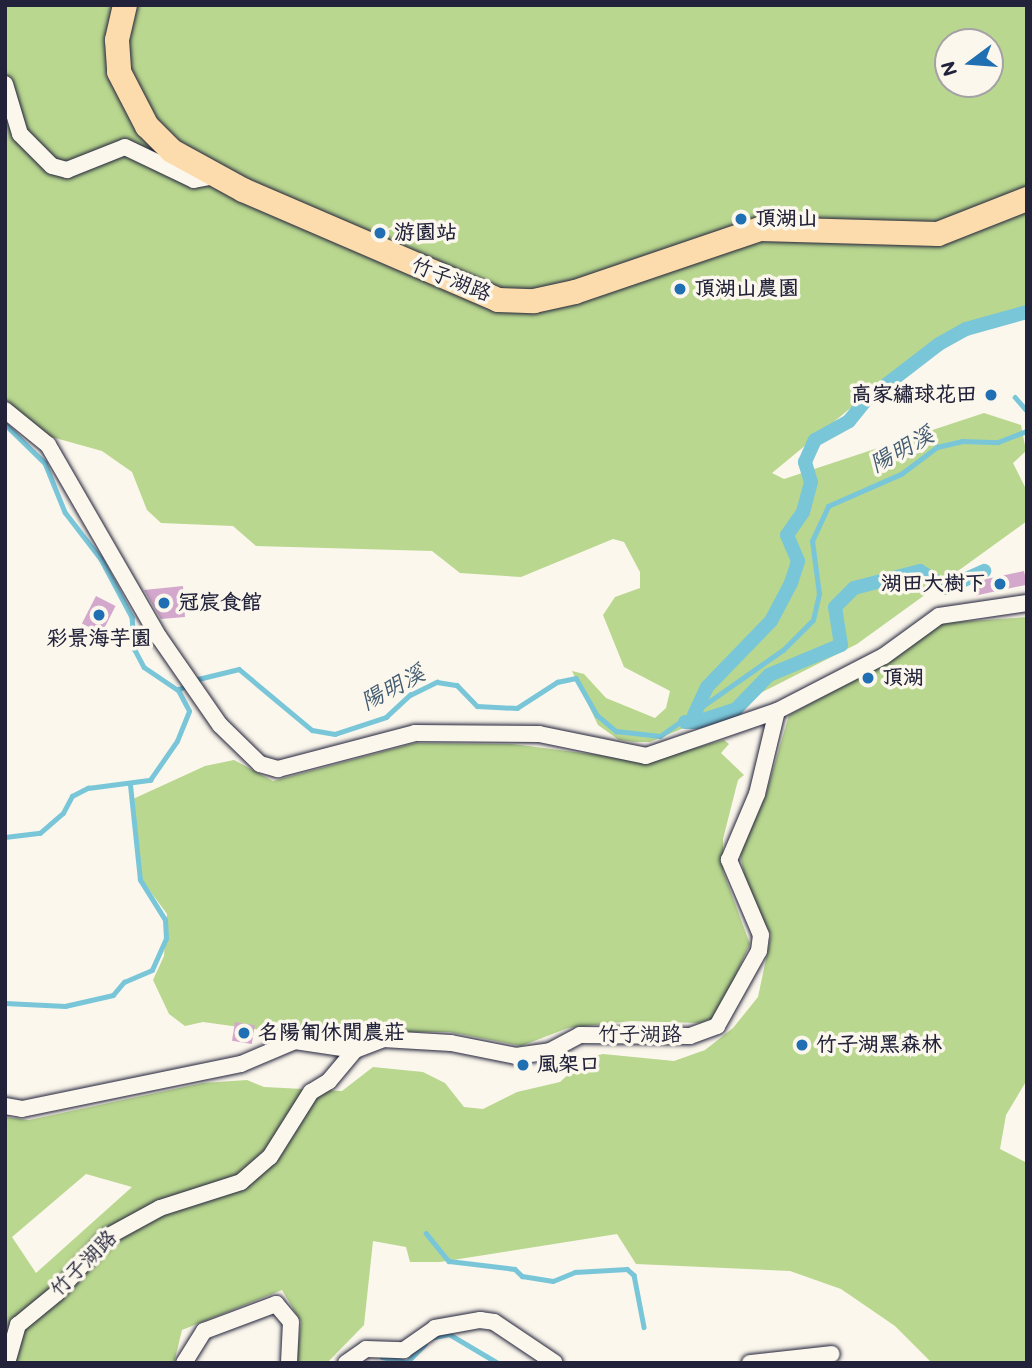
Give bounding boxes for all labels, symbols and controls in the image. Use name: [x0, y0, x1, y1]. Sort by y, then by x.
north arrow: [934, 28, 1004, 98]
text: N: [937, 58, 963, 78]
place label: 頂湖山: [755, 206, 818, 232]
marker: 頂湖山: [733, 211, 749, 227]
place label: 游園站: [394, 220, 457, 246]
marker: 游園站: [372, 225, 388, 241]
street label: 竹子湖路: [407, 253, 495, 307]
place label: 頂湖山農園: [694, 276, 799, 302]
marker: 頂湖山農園: [672, 281, 688, 297]
place label: 高家繡球花田: [851, 382, 977, 408]
marker: 高家繡球花田: [983, 387, 999, 403]
water label: 陽明溪: [865, 421, 939, 479]
place label: 湖田大樹下: [881, 571, 986, 597]
marker: 湖田大樹下: [992, 576, 1008, 592]
place label: 冠宸食館: [178, 590, 262, 616]
marker: 冠宸食館: [156, 595, 172, 611]
marker: 彩景海芋園: [91, 607, 107, 623]
place label: 彩景海芋園: [47, 626, 151, 652]
water label: 陽明溪: [356, 660, 430, 716]
place label: 頂湖: [882, 665, 924, 691]
marker: 頂湖: [860, 670, 876, 686]
place label: 名陽匍休閒農莊: [258, 1020, 405, 1046]
street label: 竹子湖路: [598, 1022, 682, 1048]
marker: 名陽匍休閒農莊: [236, 1025, 252, 1041]
place label: 竹子湖黑森林: [816, 1032, 942, 1058]
marker: 竹子湖黑森林: [794, 1037, 810, 1053]
place label: 風架口: [537, 1052, 600, 1078]
marker: 風架口: [515, 1057, 531, 1073]
street label: 竹子湖路: [45, 1225, 123, 1303]

